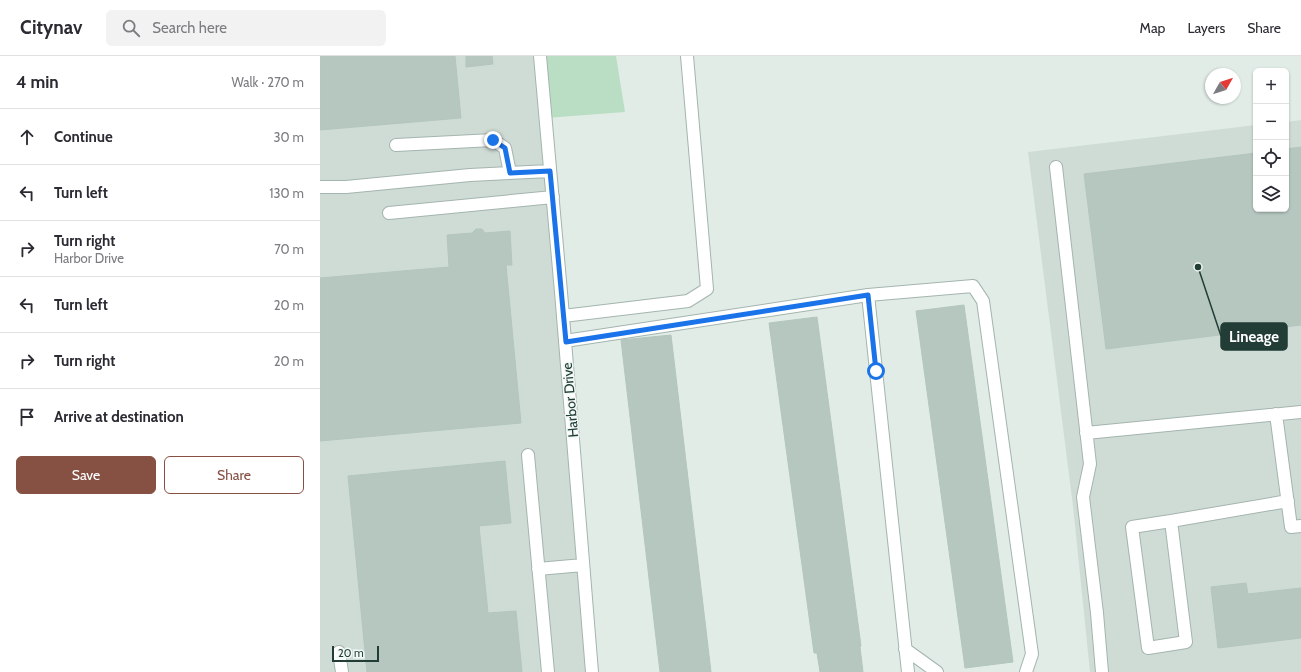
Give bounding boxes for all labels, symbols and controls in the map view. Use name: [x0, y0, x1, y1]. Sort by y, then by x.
search box: [106, 10, 386, 46]
text: Citynav: [20, 16, 82, 39]
icon: search: [120, 17, 142, 39]
text: Search here: [152, 19, 227, 37]
text: Map: [1140, 19, 1165, 37]
text: Layers: [1187, 19, 1225, 37]
text: Share: [1247, 19, 1281, 37]
north arrow: [1205, 68, 1241, 104]
map controls: [1253, 68, 1289, 212]
button: +: [1253, 68, 1289, 104]
text: 4 min: [16, 72, 59, 92]
text: Walk · 270 m: [232, 74, 304, 90]
button: −: [1253, 104, 1289, 140]
icon: ahead: [16, 126, 38, 148]
text: Continue: [54, 128, 113, 146]
text: 30 m: [274, 129, 304, 145]
route end: [484, 131, 502, 149]
button: locate: [1253, 140, 1289, 176]
button: layers: [1253, 176, 1289, 212]
icon: left: [16, 182, 38, 204]
text: Turn left: [54, 184, 108, 202]
text: 130 m: [269, 185, 304, 201]
text: Turn right: [54, 232, 115, 250]
icon: right: [16, 238, 38, 260]
text: 70 m: [274, 241, 304, 257]
text: Harbor Drive: [54, 250, 124, 266]
icon: left: [16, 294, 38, 316]
text: Turn left: [54, 296, 108, 314]
text: 20 m: [274, 297, 304, 313]
callout: Lineage: [1221, 323, 1287, 350]
text: Lineage: [1229, 328, 1279, 346]
icon: right: [16, 350, 38, 372]
text: Turn right: [54, 352, 115, 370]
text: 20 m: [274, 353, 304, 369]
street label: Harbor Drive: [558, 362, 582, 438]
route start: [867, 362, 885, 380]
icon: arrive: [16, 406, 38, 428]
text: Arrive at destination: [54, 408, 184, 426]
button: Save: [16, 456, 156, 494]
button: Share: [164, 456, 304, 494]
scale bar: [332, 644, 379, 663]
text: 20 m: [338, 646, 364, 660]

